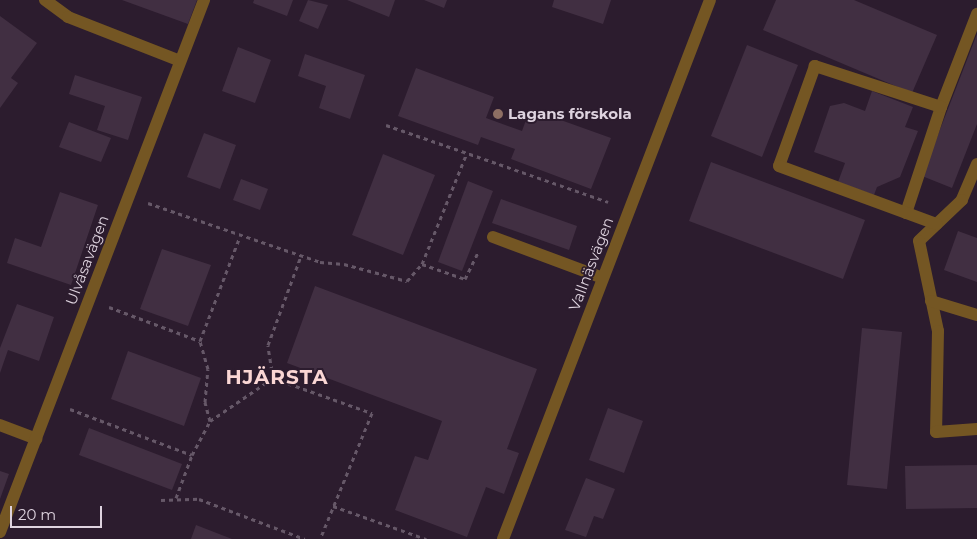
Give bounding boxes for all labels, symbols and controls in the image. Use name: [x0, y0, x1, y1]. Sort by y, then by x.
place label: Lagans förskola: [508, 105, 632, 123]
marker: Lagans förskola: [492, 108, 504, 120]
street label: Ulvåsavägen: [62, 213, 112, 307]
street label: Vallnäsvägen: [565, 215, 617, 313]
district label: HJÄRSTA: [225, 365, 329, 389]
scale bar: [12, 496, 105, 528]
text: 20 m: [18, 505, 56, 524]

